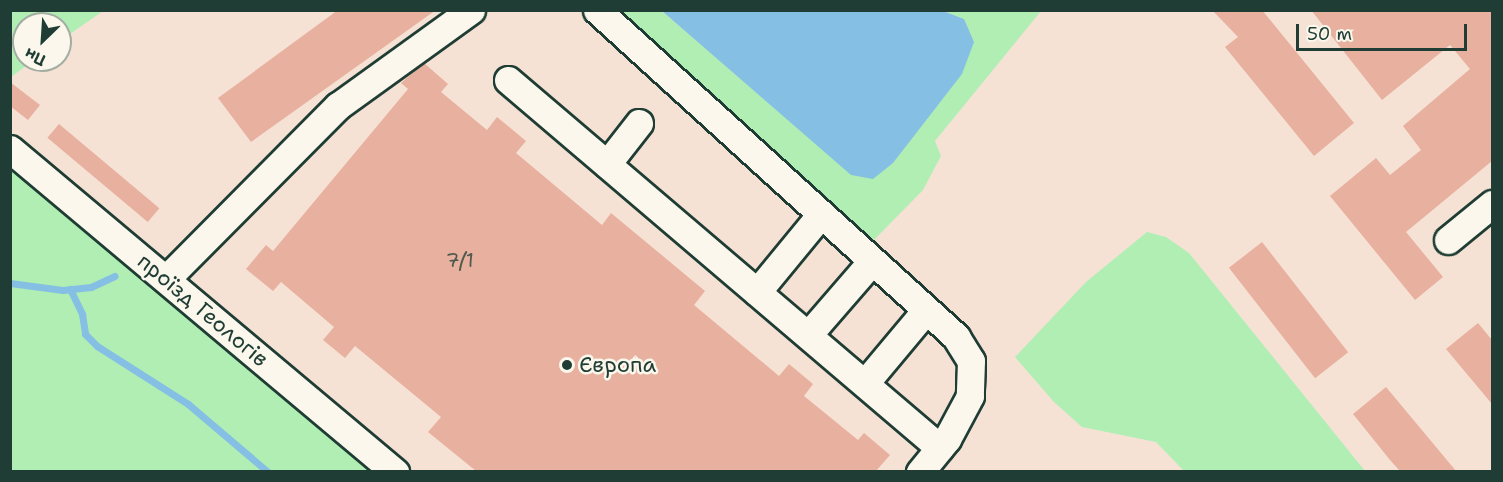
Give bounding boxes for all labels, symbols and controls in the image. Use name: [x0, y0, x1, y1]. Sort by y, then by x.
north arrow: [12, 12, 72, 72]
scale bar: [1299, 12, 1470, 50]
text: 50 m: [1307, 22, 1352, 46]
text: Пн: [21, 43, 49, 71]
street label: проїзд Геологів: [132, 248, 274, 372]
house number: 7/1: [446, 248, 474, 272]
place label: Європа: [579, 352, 656, 378]
marker: Європа: [560, 358, 574, 372]

